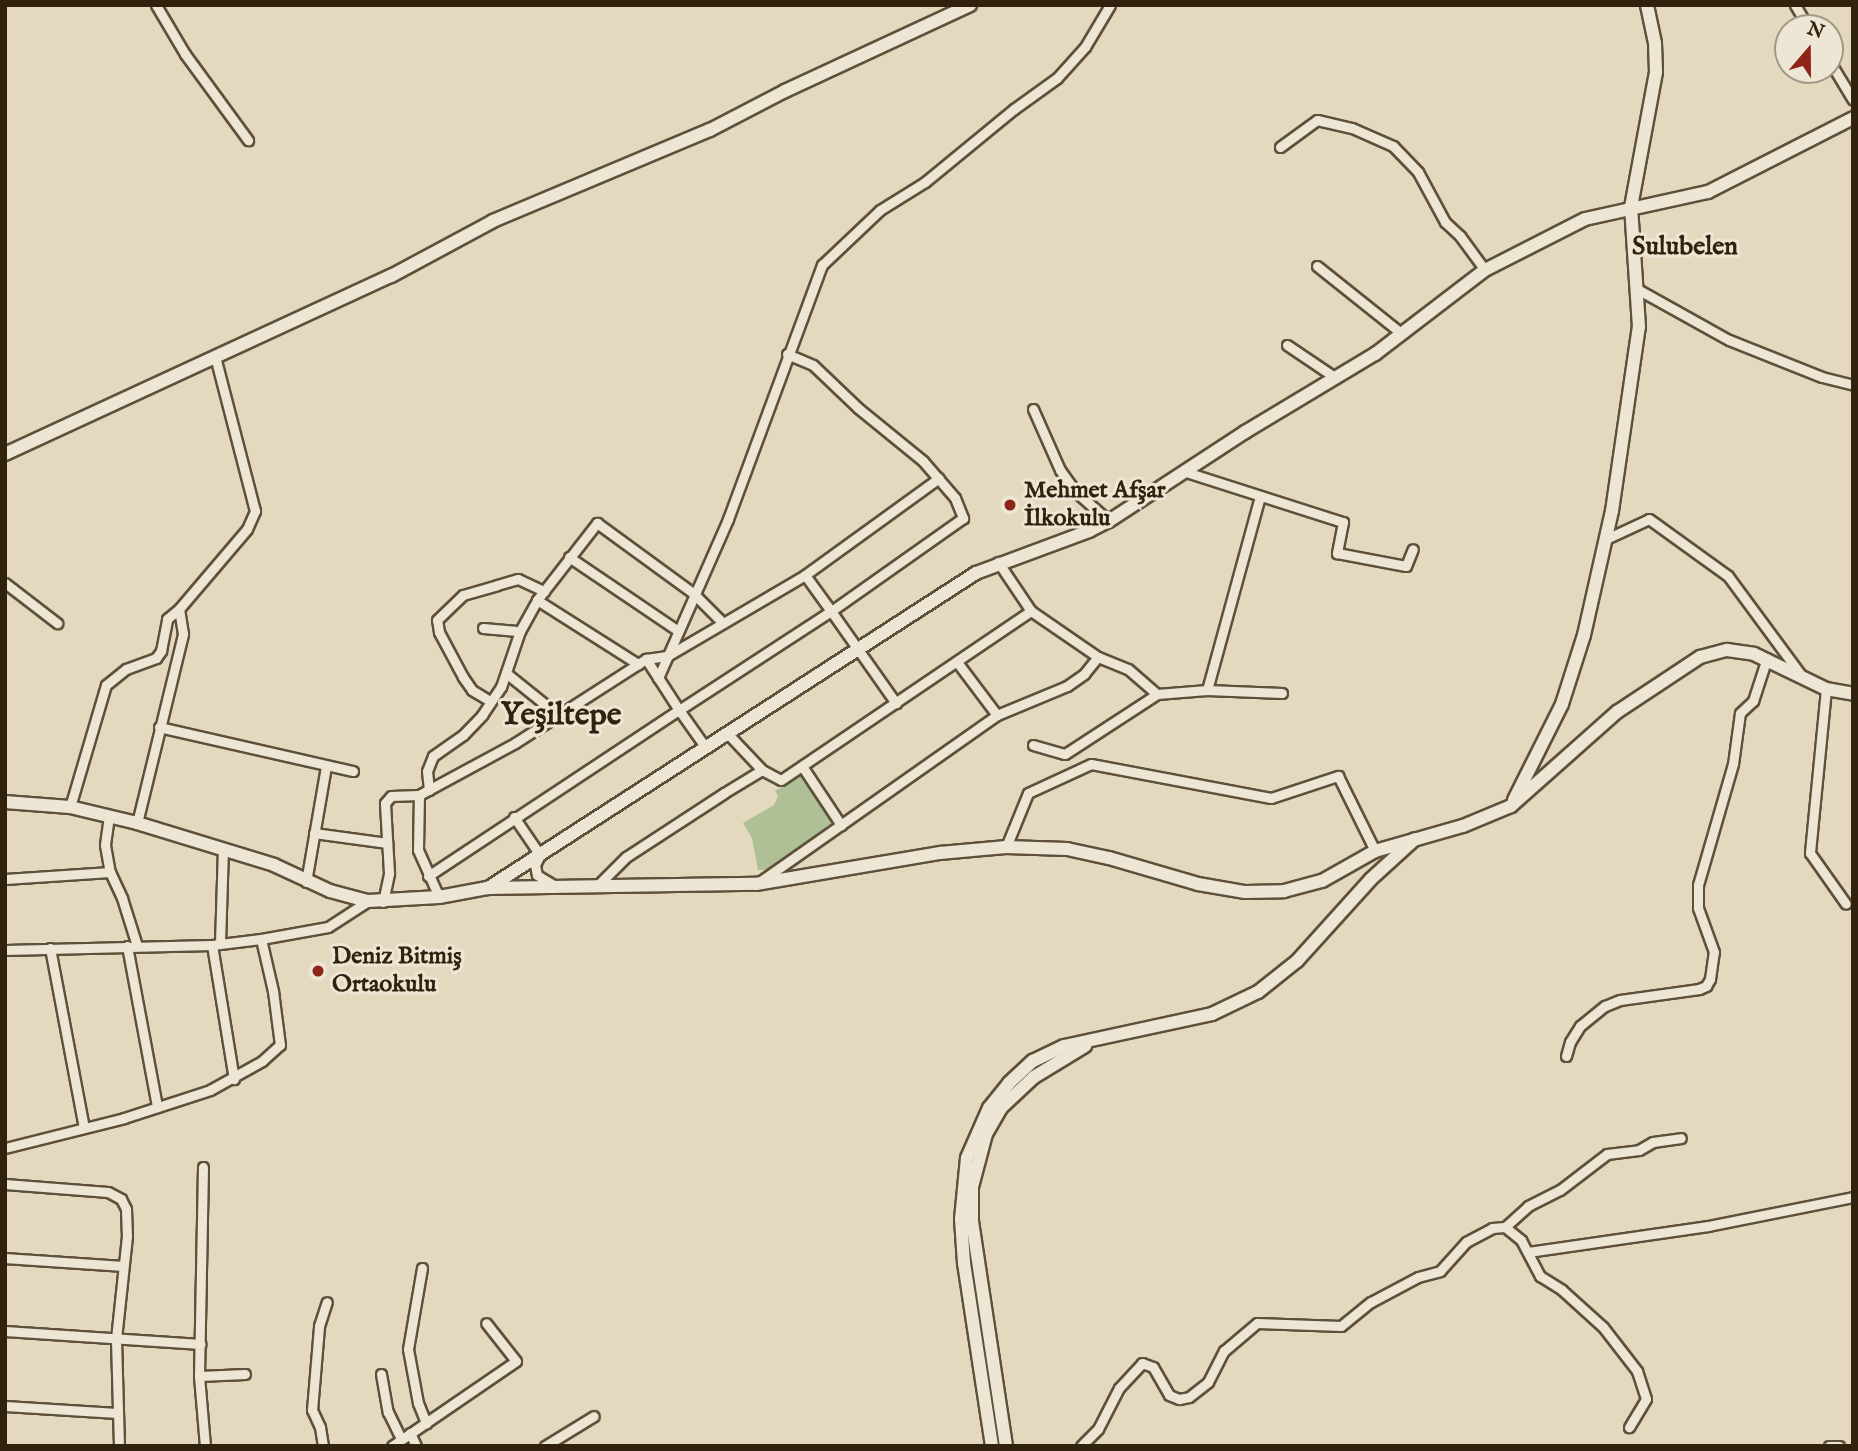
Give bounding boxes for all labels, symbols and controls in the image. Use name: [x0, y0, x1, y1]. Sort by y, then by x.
north arrow: [1774, 14, 1844, 84]
text: N: [1804, 17, 1827, 45]
district label: Sulubelen: [1632, 231, 1738, 263]
place label: Mehmet Afşar İlkokulu: [1024, 477, 1166, 533]
marker: Mehmet Afşar İlkokulu: [1002, 497, 1018, 513]
district label: Yeşiltepe: [501, 697, 621, 735]
place label: Deniz Bitmiş Ortaokulu: [332, 943, 462, 999]
marker: Deniz Bitmiş Ortaokulu: [310, 963, 326, 979]

